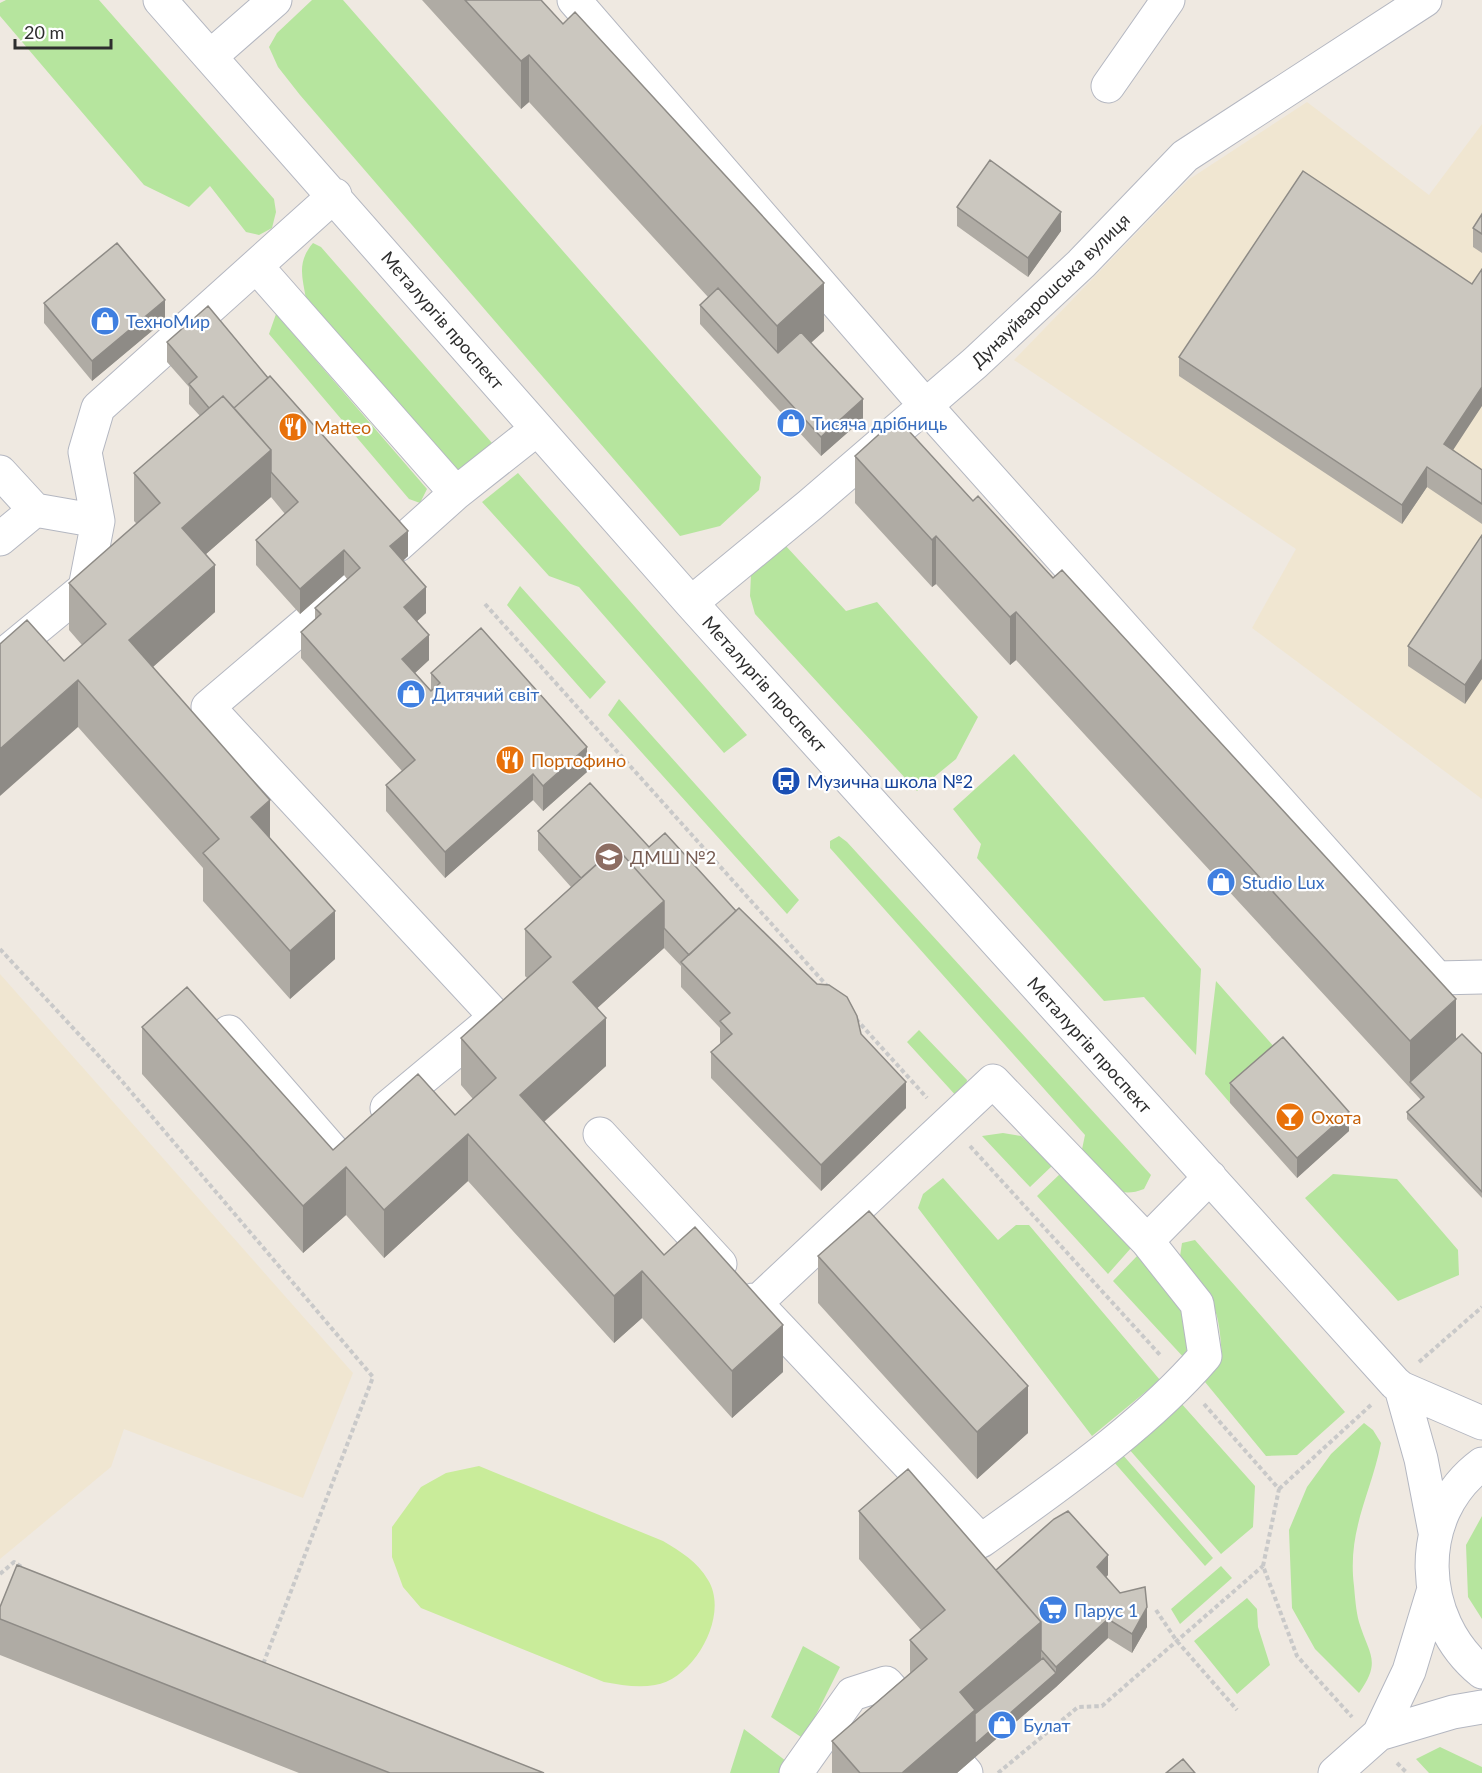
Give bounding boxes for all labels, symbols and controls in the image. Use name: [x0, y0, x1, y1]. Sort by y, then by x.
scale bar: [15, 12, 111, 50]
text: 20 m: [24, 21, 64, 43]
street label: Дунауйварошська вулиця: [966, 208, 1134, 372]
street label: Металургів проспект: [377, 246, 509, 394]
shop icon: ТехноМир: [89, 305, 121, 337]
place label: ТехноМир: [126, 310, 210, 332]
shop icon: Тисяча дрібниць: [775, 407, 807, 439]
restaurant icon: Matteo: [277, 411, 309, 443]
place label: Тисяча дрібниць: [812, 412, 948, 434]
place label: Matteo: [314, 416, 371, 438]
street label: Металургів проспект: [698, 611, 832, 757]
shop icon: Дитячий світ: [395, 678, 427, 710]
place label: Дитячий світ: [432, 683, 539, 705]
restaurant icon: Портофино: [494, 744, 526, 776]
place label: Портофино: [531, 749, 626, 771]
bus stop icon: Музична школа №2: [770, 765, 802, 797]
place label: Музична школа №2: [807, 770, 973, 792]
school or university icon: ДМШ №2: [593, 841, 625, 873]
place label: ДМШ №2: [630, 846, 716, 868]
shop icon: Studio Lux: [1205, 866, 1237, 898]
place label: Studio Lux: [1242, 871, 1325, 893]
street label: Металургів проспект: [1023, 972, 1157, 1118]
bar icon: Охота: [1274, 1101, 1306, 1133]
place label: Охота: [1311, 1106, 1361, 1128]
supermarket icon: Парус 1: [1037, 1594, 1069, 1626]
place label: Парус 1: [1074, 1599, 1138, 1621]
shop icon: Булат: [986, 1709, 1018, 1741]
place label: Булат: [1023, 1714, 1071, 1736]

